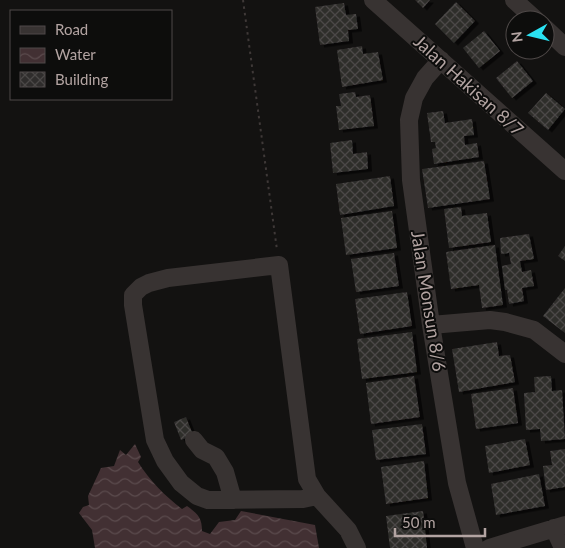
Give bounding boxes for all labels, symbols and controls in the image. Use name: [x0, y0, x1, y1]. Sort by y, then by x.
legend: [10, 10, 172, 100]
north arrow: [505, 10, 555, 60]
text: Road: [55, 20, 88, 38]
street label: Jalan Hakisan 8/7: [409, 30, 529, 140]
text: N: [507, 30, 526, 43]
text: Water: [55, 45, 96, 63]
text: Building: [55, 70, 108, 88]
street label: Jalan Monsun 8/6: [407, 229, 451, 373]
scale bar: [395, 506, 485, 538]
text: 50 m: [402, 513, 436, 531]

